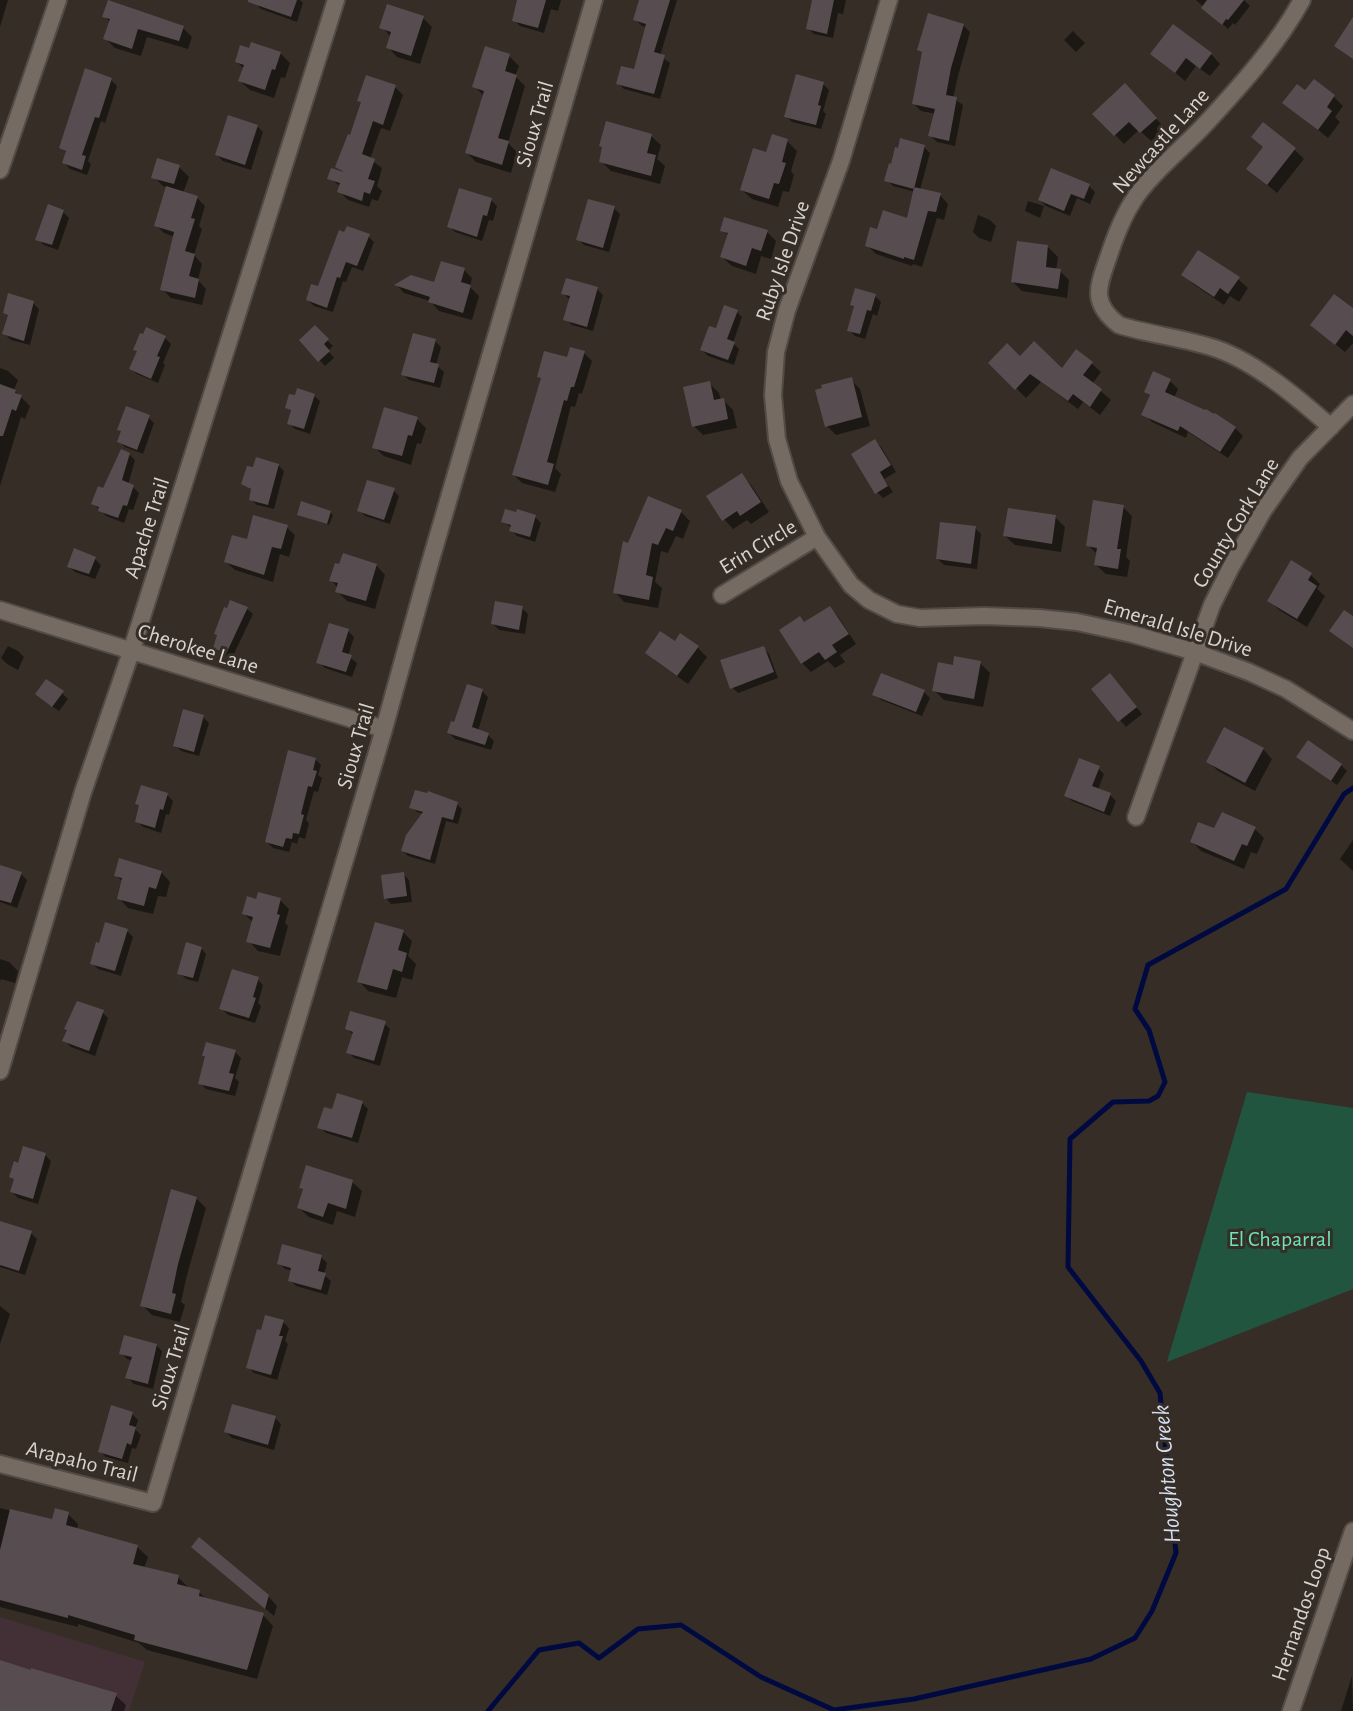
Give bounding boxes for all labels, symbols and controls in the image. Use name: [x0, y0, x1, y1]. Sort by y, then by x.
street label: Sioux Trail: [510, 78, 560, 170]
street label: Newcastle Lane: [1107, 83, 1215, 199]
street label: Ruby Isle Drive: [750, 197, 816, 325]
street label: County Cork Lane: [1187, 453, 1285, 593]
street label: Apache Trail: [118, 474, 176, 582]
street label: Erin Circle: [714, 514, 802, 580]
street label: Emerald Isle Drive: [1100, 593, 1256, 663]
street label: Cherokee Lane: [134, 618, 262, 680]
street label: Sioux Trail: [331, 700, 381, 792]
park label: El Chaparral: [1228, 1226, 1332, 1252]
street label: Sioux Trail: [145, 1321, 197, 1413]
water label: Houghton Creek: [1147, 1404, 1187, 1544]
street label: Arapaho Trail: [24, 1435, 140, 1489]
street label: Hernandos Loop: [1266, 1543, 1336, 1685]

